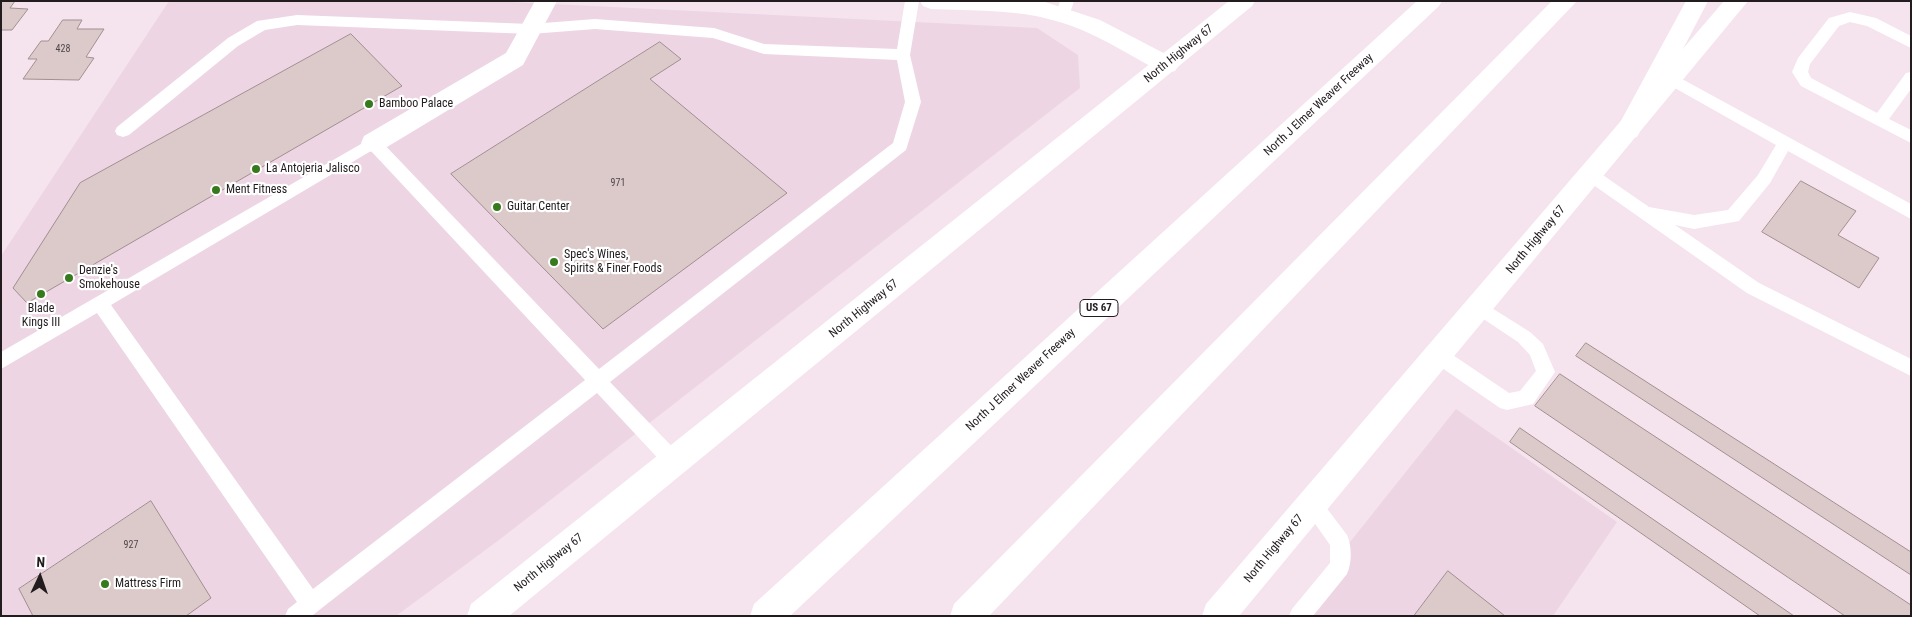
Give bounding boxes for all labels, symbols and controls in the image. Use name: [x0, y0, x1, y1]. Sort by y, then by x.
street label: North Highway 67: [1142, 22, 1216, 86]
house number: 428: [56, 43, 70, 55]
street label: North J Elmer Weaver Freeway: [1261, 51, 1377, 159]
place label: Bamboo Palace: [379, 97, 453, 111]
marker: Bamboo Palace: [363, 98, 375, 110]
place label: La Antojeria Jalisco: [266, 162, 360, 176]
marker: La Antojeria Jalisco: [250, 163, 262, 175]
house number: 971: [611, 177, 625, 189]
place label: Ment Fitness: [226, 183, 287, 197]
marker: Ment Fitness: [210, 184, 222, 196]
place label: Guitar Center: [507, 200, 569, 214]
marker: Guitar Center: [491, 201, 503, 213]
street label: North Highway 67: [1503, 203, 1569, 277]
place label: Spec's Wines, Spirits & Finer Foods: [564, 248, 662, 276]
marker: Spec's Wines, Spirits & Finer Foods: [548, 256, 560, 268]
place label: Denzie's Smokehouse: [79, 264, 140, 292]
marker: Denzie's Smokehouse: [63, 272, 75, 284]
street label: North Highway 67: [827, 277, 901, 341]
marker: Blade Kings III: [35, 288, 47, 300]
road number: US 67: [1080, 300, 1118, 316]
place label: Blade Kings III: [22, 302, 60, 330]
street label: North J Elmer Weaver Freeway: [963, 326, 1079, 434]
street label: North Highway 67: [1241, 512, 1307, 586]
street label: North Highway 67: [512, 531, 586, 595]
house number: 927: [124, 539, 138, 551]
north arrow: [15, 552, 65, 602]
text: N: [36, 554, 45, 570]
place label: Mattress Firm: [115, 577, 181, 591]
marker: Mattress Firm: [99, 578, 111, 590]

